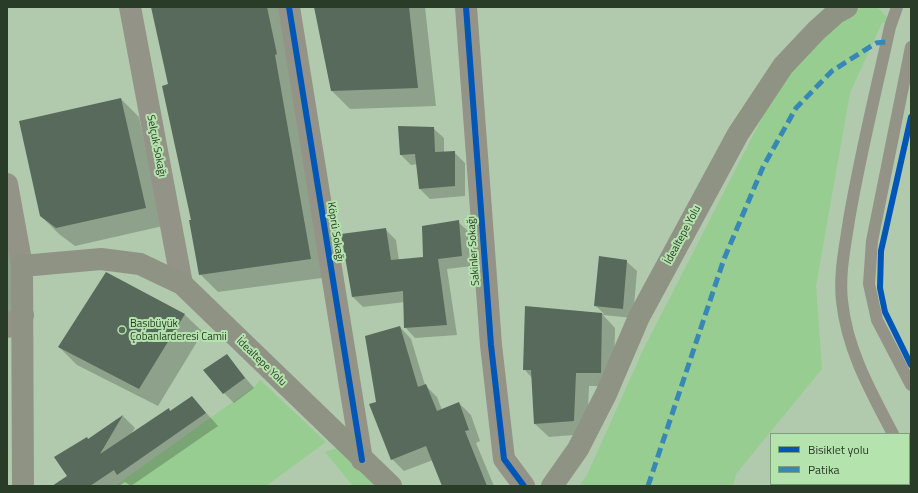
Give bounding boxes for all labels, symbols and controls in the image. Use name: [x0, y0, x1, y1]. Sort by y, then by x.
street label: Selçuk Sokağı: [144, 114, 168, 178]
street label: Köprü Sokağı: [324, 201, 346, 263]
street label: İdealtepe Yolu: [662, 203, 704, 267]
street label: Sakinler Sokağı: [465, 216, 483, 286]
place label: Başıbüyük Çobanlarderesi Camii: [130, 317, 227, 343]
marker: Başıbüyük Çobanlarderesi Camii: [117, 325, 127, 335]
street label: İdealtepe Yolu: [233, 335, 289, 389]
legend: [770, 433, 910, 485]
text: Bisiklet yolu: [808, 440, 869, 459]
text: Patika: [808, 460, 840, 479]

